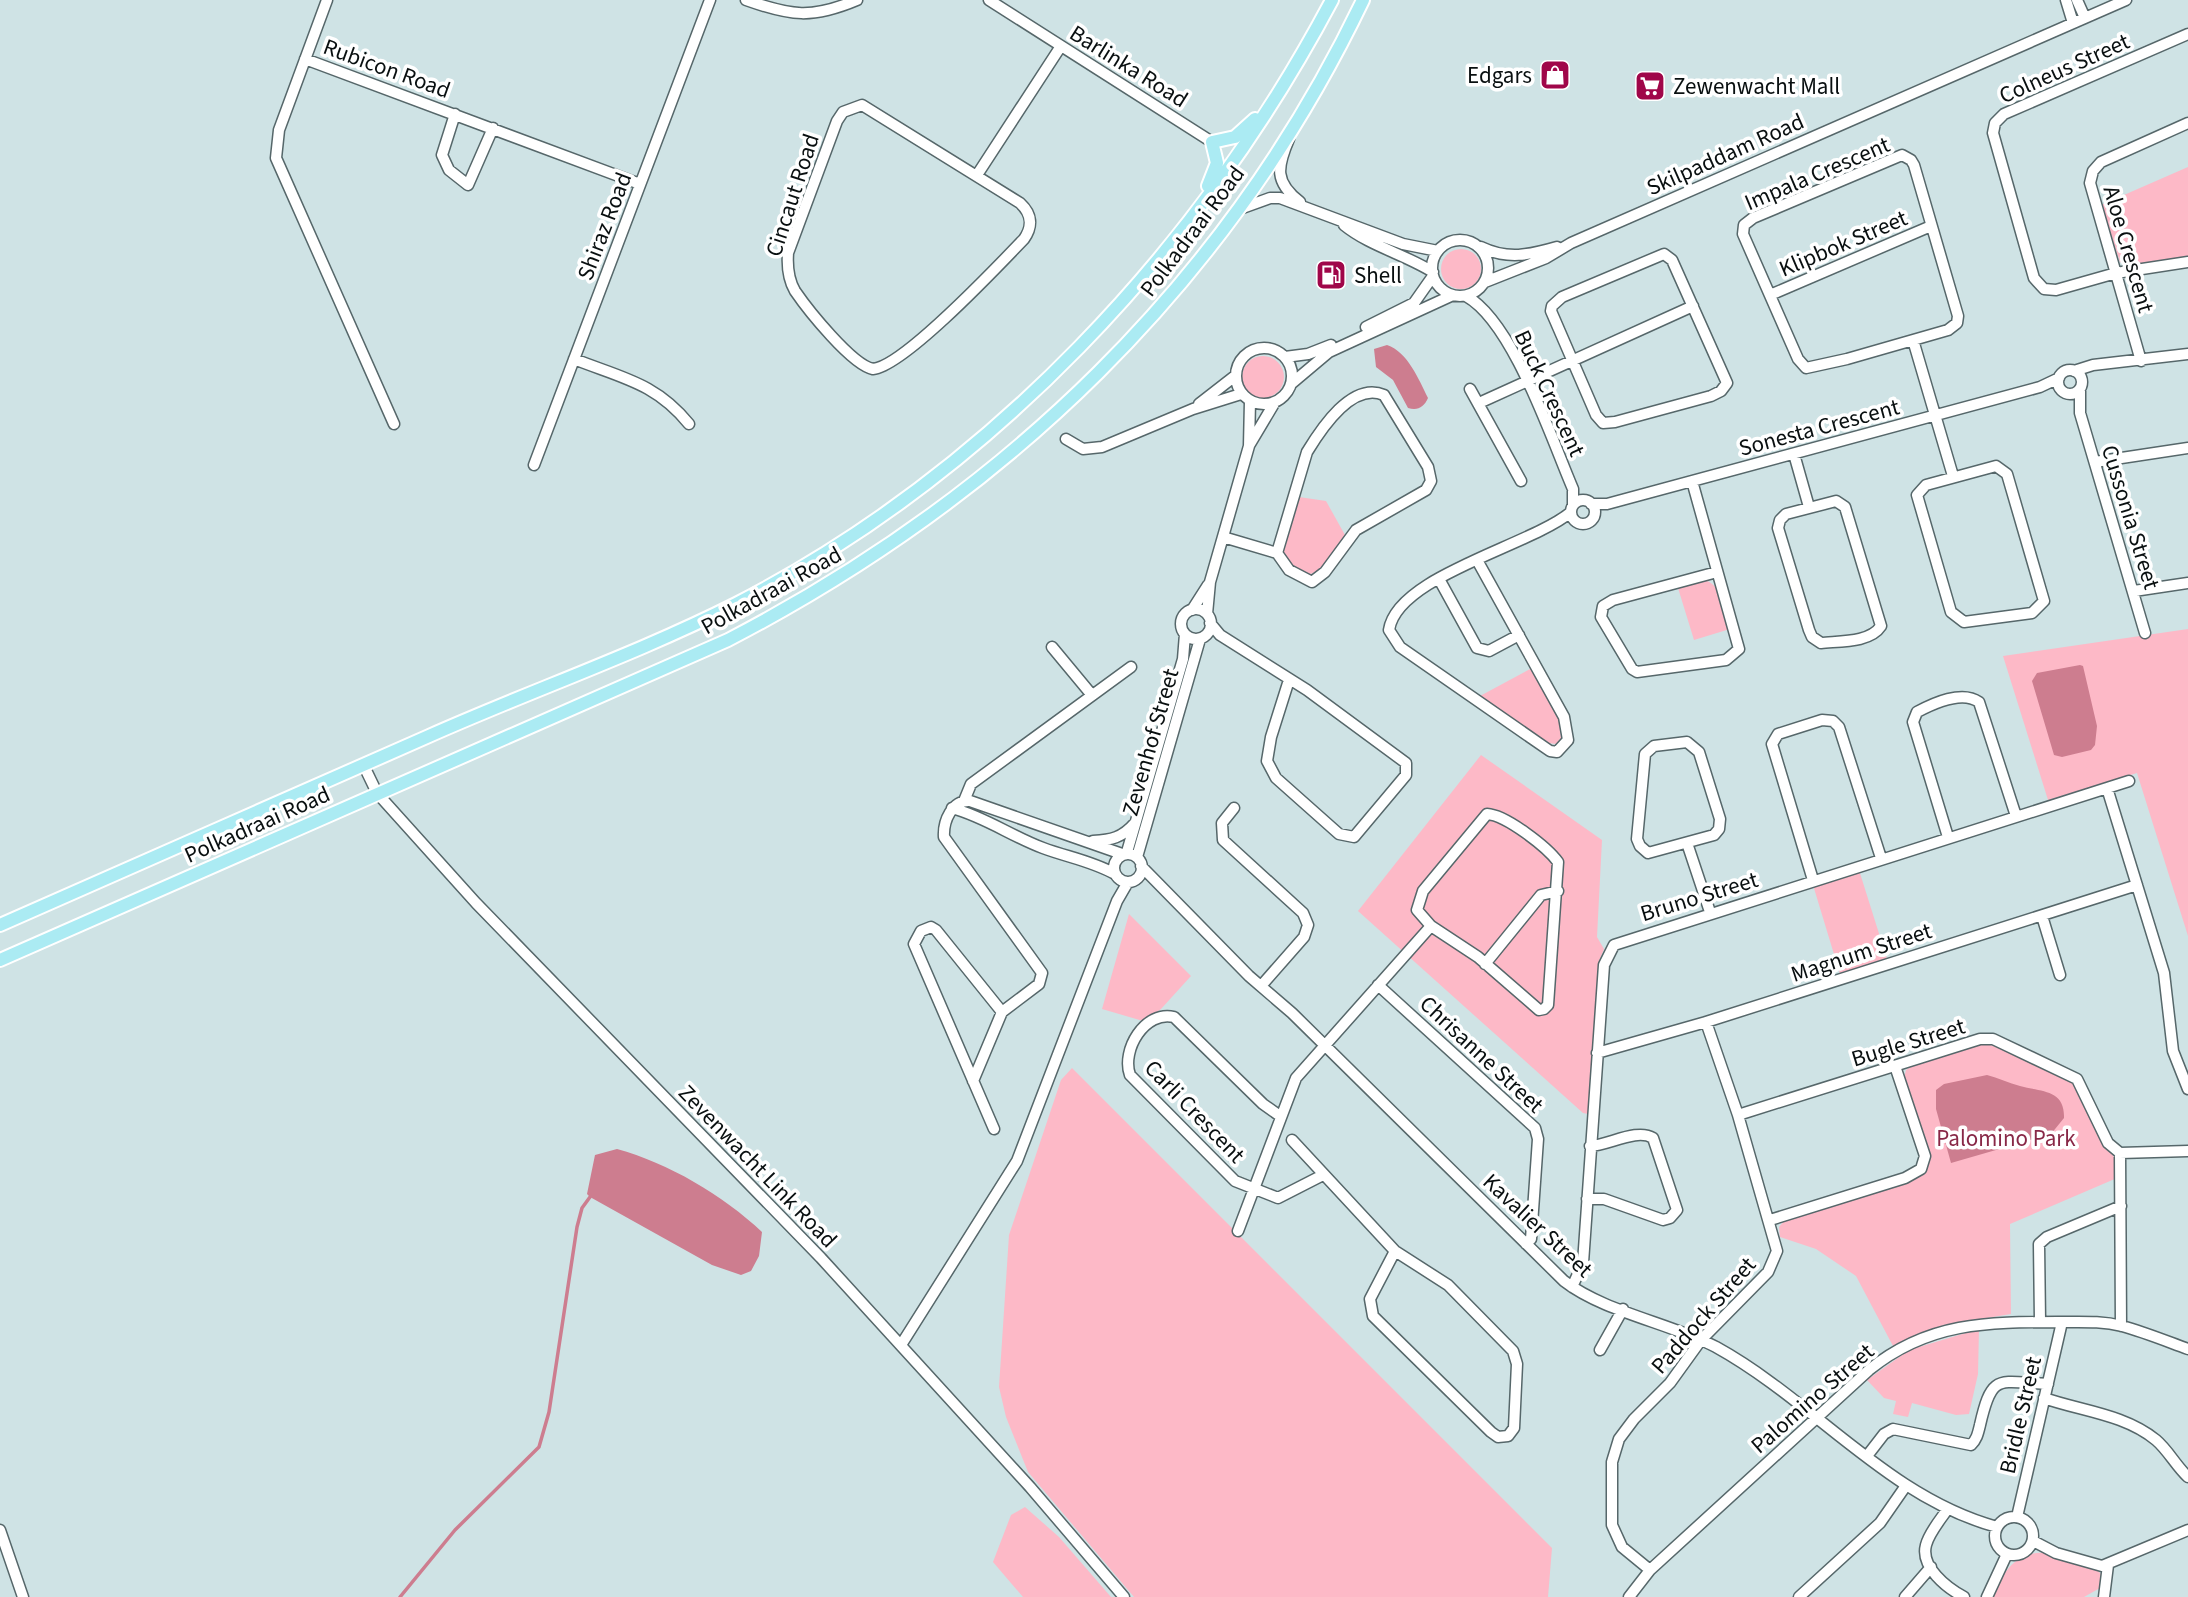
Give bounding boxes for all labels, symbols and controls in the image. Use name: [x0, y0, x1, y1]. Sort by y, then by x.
street label: Barlinka Road: [1063, 17, 1194, 116]
street label: Colneus Street: [1994, 25, 2135, 112]
street label: Rubicon Road: [319, 30, 455, 107]
shop icon: Edgars: [1538, 58, 1572, 92]
place label: Edgars: [1467, 59, 1532, 92]
supermarket icon: Zewenwacht Mall: [1633, 69, 1667, 103]
place label: Zewenwacht Mall: [1673, 70, 1840, 103]
street label: Skilpaddam Road: [1641, 105, 1809, 204]
street label: Impala Crescent: [1739, 128, 1895, 219]
street label: Cincaut Road: [757, 129, 828, 261]
street label: Polkadraai Road: [1132, 159, 1253, 304]
street label: Shiraz Road: [569, 167, 640, 285]
street label: Aloe Crescent: [2095, 182, 2162, 317]
street label: Klipbok Street: [1774, 202, 1913, 285]
fuel station icon: Shell: [1314, 258, 1348, 292]
place label: Shell: [1354, 259, 1402, 292]
street label: Buck Crescent: [1506, 325, 1593, 462]
street label: Sonesta Crescent: [1735, 390, 1903, 465]
street label: Cussonia Street: [2093, 441, 2168, 594]
street label: Polkadraai Road: [695, 538, 848, 643]
street label: Zevenhof Street: [1114, 664, 1187, 820]
street label: Polkadraai Road: [179, 778, 335, 871]
street label: Bruno Street: [1636, 863, 1762, 930]
street label: Magnum Street: [1786, 914, 1936, 991]
street label: Chrisanne Street: [1412, 988, 1551, 1121]
street label: Bugle Street: [1847, 1010, 1969, 1075]
street label: Carli Crescent: [1137, 1052, 1253, 1171]
street label: Zevenwacht Link Road: [671, 1077, 845, 1256]
park label: Palomino Park: [1936, 1122, 2076, 1155]
street label: Kavalier Street: [1475, 1166, 1600, 1285]
street label: Paddock Street: [1643, 1249, 1764, 1381]
street label: Palomino Street: [1743, 1335, 1881, 1461]
street label: Bridle Street: [1991, 1353, 2050, 1477]

